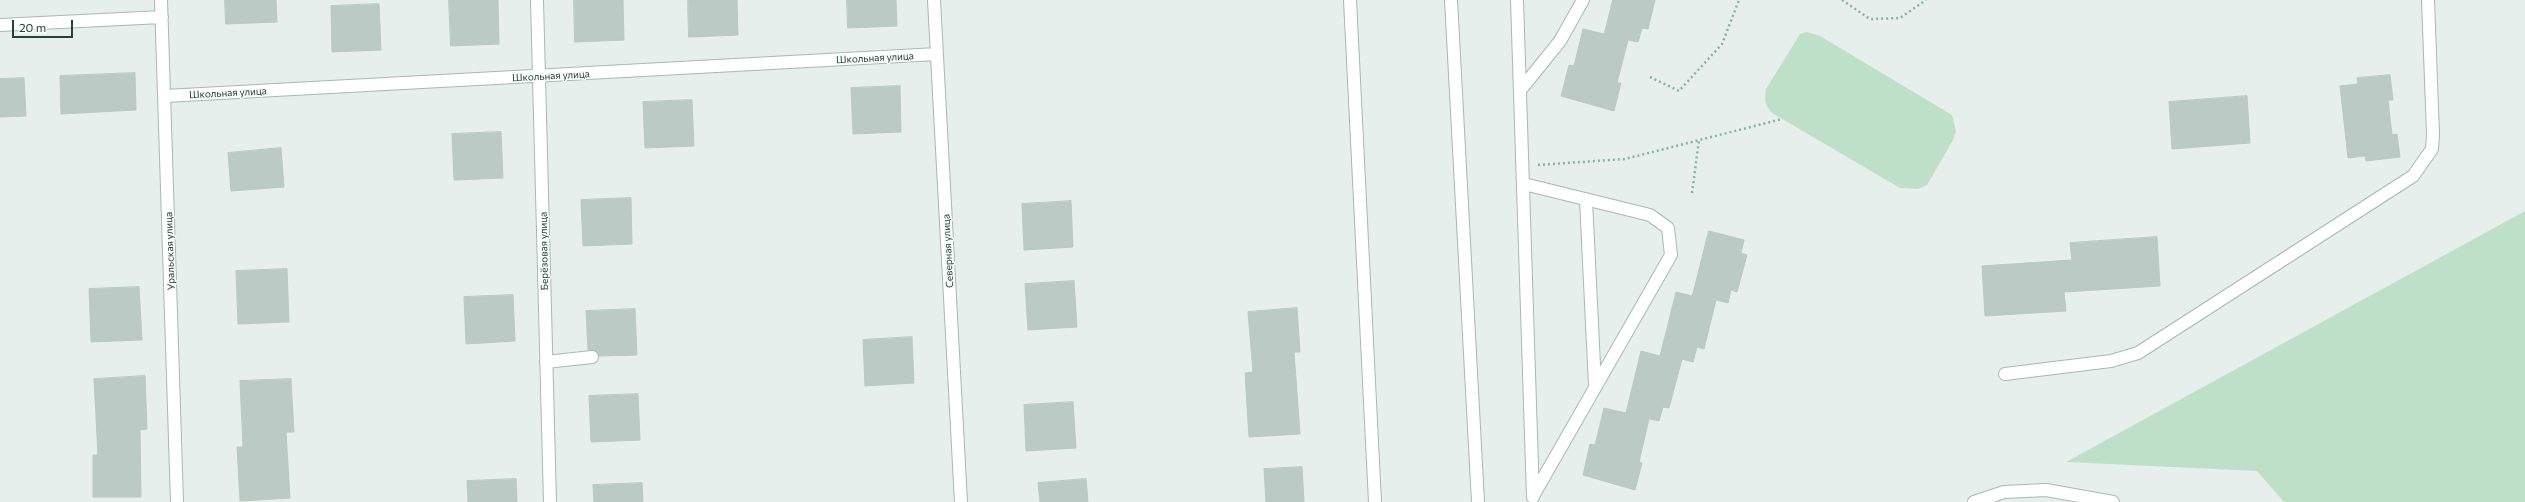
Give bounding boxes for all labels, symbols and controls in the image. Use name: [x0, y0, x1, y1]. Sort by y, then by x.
scale bar: [14, 12, 75, 38]
text: 20 m: [19, 20, 46, 34]
street label: Школьная улица: [836, 50, 914, 66]
street label: Школьная улица: [512, 68, 590, 84]
street label: Школьная улица: [189, 85, 267, 101]
street label: Уральская улица: [163, 212, 177, 290]
street label: Берёзовая улица: [537, 212, 551, 290]
street label: Северная улица: [940, 214, 956, 288]

